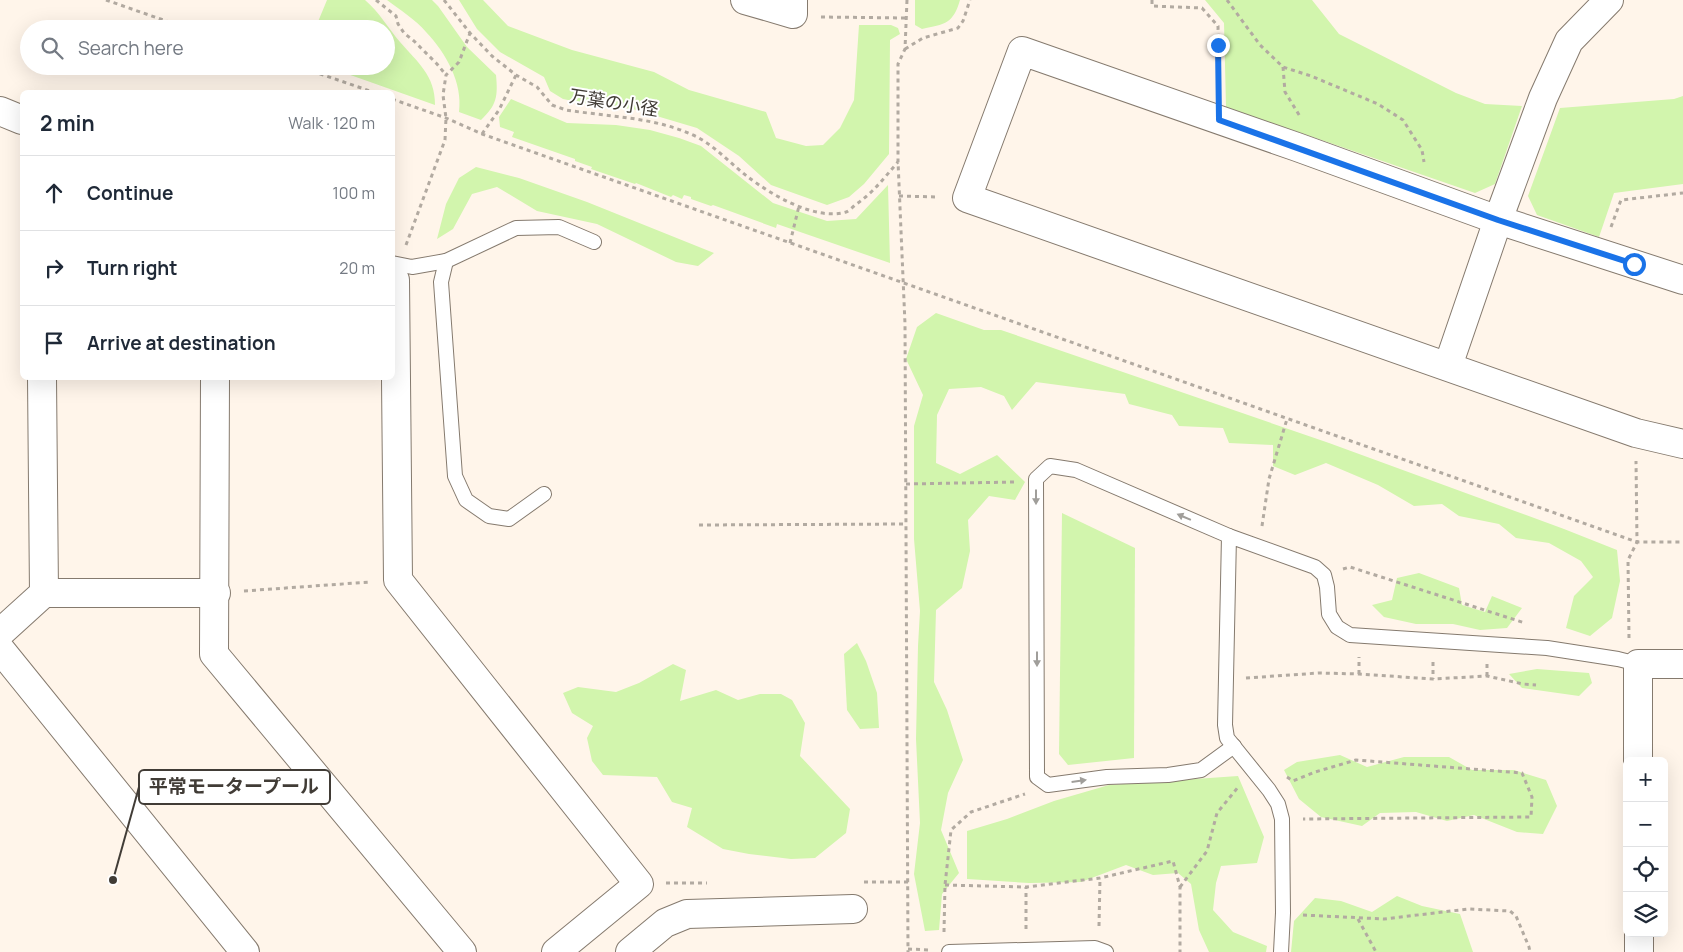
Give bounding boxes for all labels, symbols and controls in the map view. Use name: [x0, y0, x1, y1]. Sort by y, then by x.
search box: [20, 20, 395, 75]
icon: search: [38, 34, 66, 62]
route end: [1207, 34, 1230, 57]
text: Search here: [78, 35, 184, 61]
street label: 万葉の小径: [568, 83, 660, 121]
text: 2 min: [40, 109, 95, 137]
text: Walk · 120 m: [288, 112, 375, 134]
icon: ahead: [40, 179, 68, 207]
text: Continue: [87, 180, 173, 206]
text: 100 m: [332, 182, 375, 204]
route start: [1623, 253, 1646, 276]
icon: right: [40, 254, 68, 282]
text: Turn right: [87, 255, 177, 281]
text: 20 m: [339, 257, 375, 279]
icon: arrive: [40, 329, 68, 357]
text: Arrive at destination: [87, 330, 276, 356]
one-way arrow: [1032, 489, 1040, 505]
one-way arrow: [1177, 512, 1191, 520]
one-way arrow: [1033, 651, 1041, 667]
map controls: [1623, 757, 1668, 937]
button: +: [1623, 757, 1668, 802]
callout: 平常モータープール: [139, 770, 330, 804]
text: 平常モータープール: [149, 773, 319, 799]
one-way arrow: [1071, 777, 1087, 785]
button: −: [1623, 802, 1668, 847]
button: locate: [1623, 847, 1668, 892]
button: layers: [1623, 892, 1668, 937]

